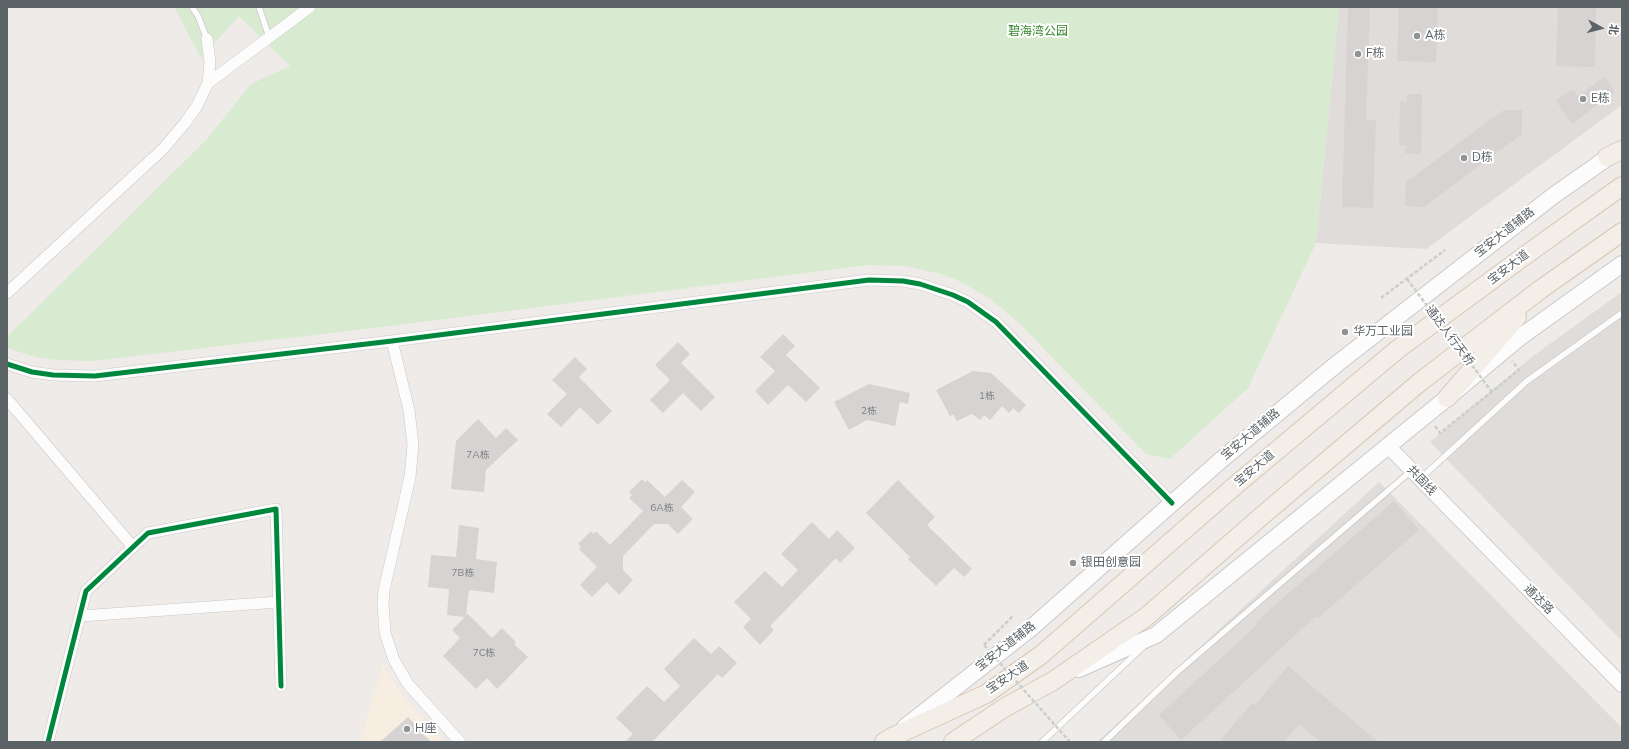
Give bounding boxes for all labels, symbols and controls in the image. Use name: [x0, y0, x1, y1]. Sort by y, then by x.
north arrow: [1581, 8, 1621, 48]
text: 北: [1605, 23, 1622, 36]
park label: 碧海湾公园: [1008, 25, 1068, 39]
place label: A栋: [1425, 29, 1446, 43]
marker: A栋: [1412, 31, 1422, 41]
place label: F栋: [1366, 47, 1385, 61]
marker: F栋: [1353, 49, 1363, 59]
place label: E栋: [1591, 92, 1610, 106]
marker: E栋: [1578, 94, 1588, 104]
place label: D栋: [1472, 151, 1493, 165]
marker: D栋: [1459, 153, 1469, 163]
street label: 宝安大道辅路: [1472, 205, 1538, 261]
street label: 宝安大道: [1485, 248, 1533, 288]
street label: 通达人行天桥: [1422, 303, 1476, 369]
place label: 华万工业园: [1353, 325, 1413, 339]
marker: 华万工业园: [1340, 327, 1350, 337]
house number: 1栋: [979, 391, 995, 403]
house number: 2栋: [861, 406, 877, 418]
street label: 宝安大道辅路: [1219, 406, 1283, 464]
street label: 宝安大道: [1232, 448, 1278, 490]
house number: 7A栋: [466, 450, 490, 462]
street label: 共固线: [1403, 463, 1439, 499]
house number: 6A栋: [650, 503, 674, 515]
place label: 银田创意园: [1081, 556, 1141, 570]
marker: 银田创意园: [1068, 558, 1078, 568]
house number: 7B栋: [452, 568, 474, 580]
street label: 通达路: [1520, 582, 1556, 618]
street label: 宝安大道辅路: [973, 619, 1039, 675]
house number: 7C栋: [473, 648, 495, 660]
street label: 宝安大道: [984, 659, 1032, 697]
place label: H座: [415, 722, 436, 736]
marker: H座: [402, 724, 412, 734]

